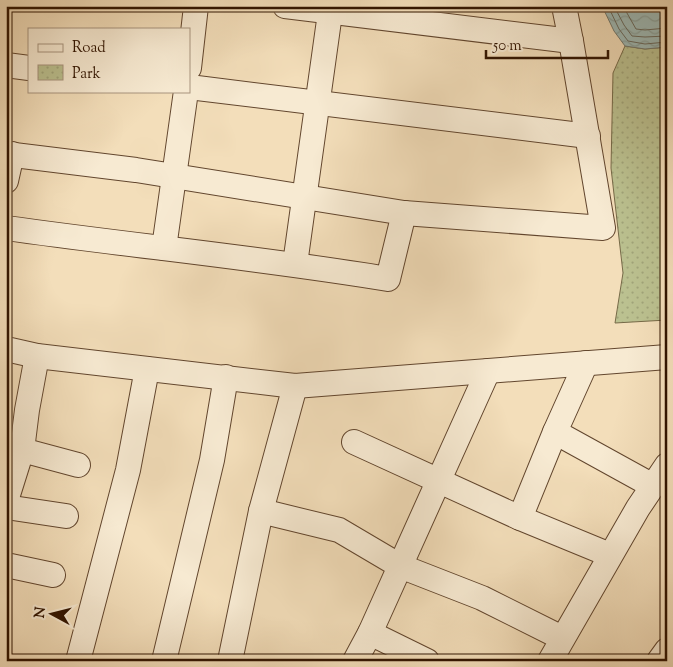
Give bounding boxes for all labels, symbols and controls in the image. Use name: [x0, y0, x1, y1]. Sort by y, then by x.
legend: [28, 28, 190, 92]
scale bar: [486, 28, 608, 60]
text: 50 m: [492, 36, 522, 57]
text: Road: [72, 38, 106, 59]
text: Park: [72, 64, 101, 85]
north arrow: [28, 590, 78, 640]
text: N: [30, 606, 52, 619]

